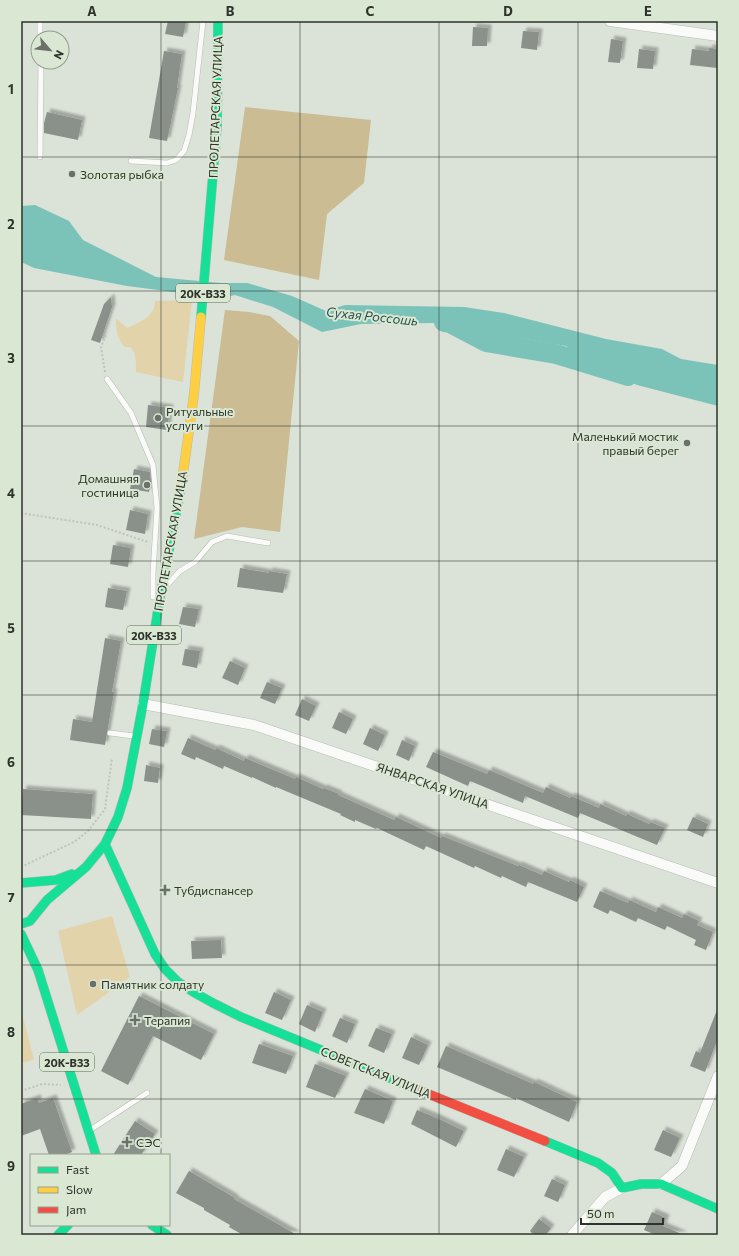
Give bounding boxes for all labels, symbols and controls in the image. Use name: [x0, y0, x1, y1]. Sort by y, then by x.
text: A: [87, 3, 97, 19]
text: B: [226, 3, 235, 19]
text: C: [366, 3, 375, 19]
text: D: [503, 3, 513, 19]
text: E: [644, 3, 652, 19]
north arrow: [30, 30, 70, 70]
street label: ПРОЛЕТАРСКАЯ УЛИЦА: [206, 36, 224, 178]
text: N: [52, 48, 67, 62]
text: 1: [8, 81, 14, 97]
place label: Золотая рыбка: [80, 167, 164, 181]
marker: Золотая рыбка: [67, 169, 77, 179]
text: 2: [7, 216, 15, 232]
road number: 20К-В33: [176, 284, 230, 302]
water label: Сухая Россошь: [325, 303, 419, 329]
text: 3: [7, 350, 15, 366]
place label: Ритуальные услуги: [166, 404, 233, 432]
marker: Ритуальные услуги: [153, 413, 163, 423]
place label: Маленький мостик правый берег: [572, 429, 680, 457]
marker: Маленький мостик правый берег: [682, 438, 692, 448]
street label: ПРОЛЕТАРСКАЯ УЛИЦА: [151, 470, 189, 612]
place label: Домашняя гостиница: [78, 471, 139, 499]
marker: Домашняя гостиница: [142, 480, 152, 490]
text: 4: [7, 485, 15, 501]
text: 5: [7, 620, 15, 636]
road number: 20К-В33: [127, 626, 181, 644]
text: 6: [7, 754, 15, 770]
street label: ЯНВАРСКАЯ УЛИЦА: [375, 759, 491, 811]
place label: Тубдиспансер: [174, 883, 253, 897]
marker: Тубдиспансер: [159, 884, 171, 896]
text: 7: [7, 889, 15, 905]
place label: Памятник солдату: [101, 977, 204, 991]
marker: Памятник солдату: [88, 979, 98, 989]
place label: Терапия: [144, 1013, 190, 1027]
marker: Терапия: [129, 1014, 141, 1026]
text: 8: [7, 1024, 15, 1040]
street label: СОВЕТСКАЯ УЛИЦА: [319, 1043, 433, 1101]
road number: 20К-В33: [40, 1053, 94, 1071]
place label: СЭС: [136, 1135, 161, 1149]
marker: СЭС: [121, 1136, 133, 1148]
legend: [30, 1154, 170, 1226]
text: 9: [7, 1158, 15, 1174]
text: Fast: [66, 1162, 89, 1176]
text: Slow: [66, 1182, 93, 1196]
scale bar: [581, 1200, 663, 1226]
text: Jam: [66, 1202, 86, 1217]
text: 50 m: [587, 1206, 615, 1220]

